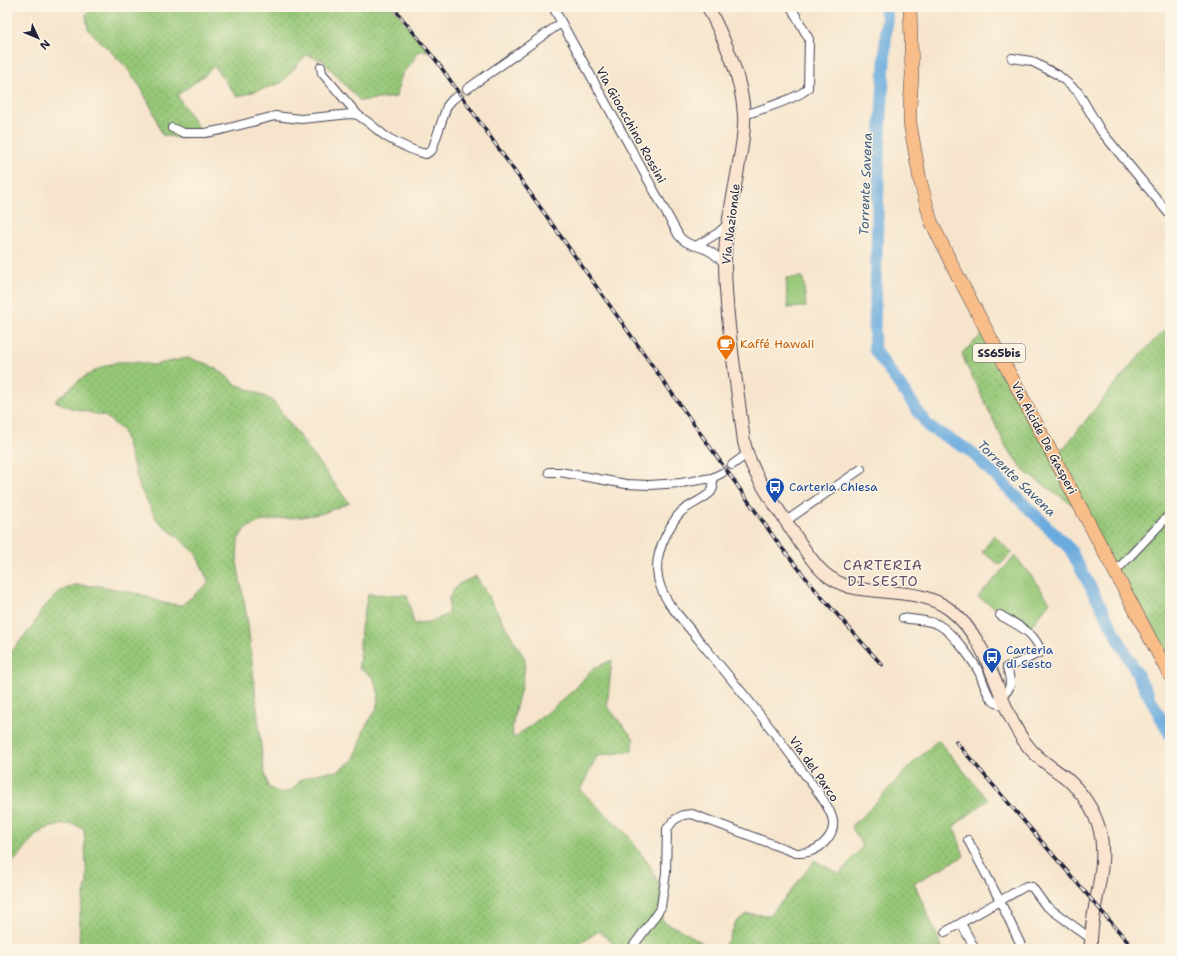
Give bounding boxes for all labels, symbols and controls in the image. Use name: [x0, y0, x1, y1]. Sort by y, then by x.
north arrow: [18, 18, 58, 58]
text: N: [36, 36, 53, 53]
street label: Via Gioacchino Rossini: [592, 64, 670, 186]
water label: Torrente Savena: [855, 132, 876, 236]
street label: Via Nazionale: [718, 182, 744, 266]
cafe icon: Kaffé Hawaii: [715, 333, 737, 361]
place label: Kaffé Hawaii: [740, 336, 814, 352]
road number: SS65bis: [973, 344, 1025, 362]
street label: Via Alcide De Gasperi: [1008, 379, 1080, 497]
water label: Torrente Savena: [974, 436, 1060, 520]
bus stop icon: Carteria Chiesa: [764, 476, 786, 504]
place label: Carteria Chiesa: [789, 479, 878, 495]
district label: CARTERIA DI SESTO: [843, 556, 923, 590]
place label: Carteria di Sesto: [1006, 642, 1054, 672]
bus stop icon: Carteria di Sesto: [981, 646, 1003, 674]
street label: Via del Parco: [786, 733, 842, 805]

